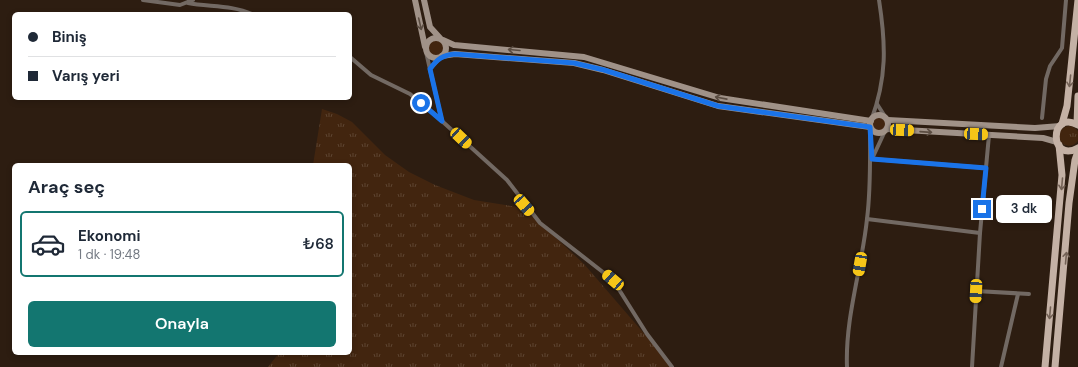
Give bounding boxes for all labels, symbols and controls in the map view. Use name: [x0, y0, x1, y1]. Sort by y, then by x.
one-way arrow: [417, 17, 425, 30]
text: Biniş: [52, 27, 87, 47]
one-way arrow: [508, 47, 521, 54]
text: Varış yeri: [52, 66, 120, 86]
one-way arrow: [1066, 74, 1074, 87]
one-way arrow: [715, 93, 728, 101]
route start: [412, 94, 430, 112]
car: [890, 123, 914, 137]
car: [448, 125, 474, 151]
car: [964, 127, 988, 141]
one-way arrow: [919, 128, 932, 135]
text: Araç seç: [28, 175, 105, 199]
one-way arrow: [1058, 177, 1065, 190]
car: [512, 192, 536, 218]
callout: 3 dk: [996, 195, 1052, 223]
route end: [973, 200, 991, 218]
text: 3 dk: [1011, 200, 1037, 217]
icon: car: [30, 226, 66, 262]
text: Ekonomi: [78, 226, 140, 246]
text: ₺68: [303, 234, 334, 254]
text: 1 dk · 19:48: [78, 246, 140, 263]
car: [852, 251, 868, 277]
one-way arrow: [1062, 252, 1069, 265]
car: [600, 268, 626, 292]
car: [969, 279, 983, 303]
button: Onayla: [28, 301, 336, 347]
one-way arrow: [1046, 306, 1054, 319]

